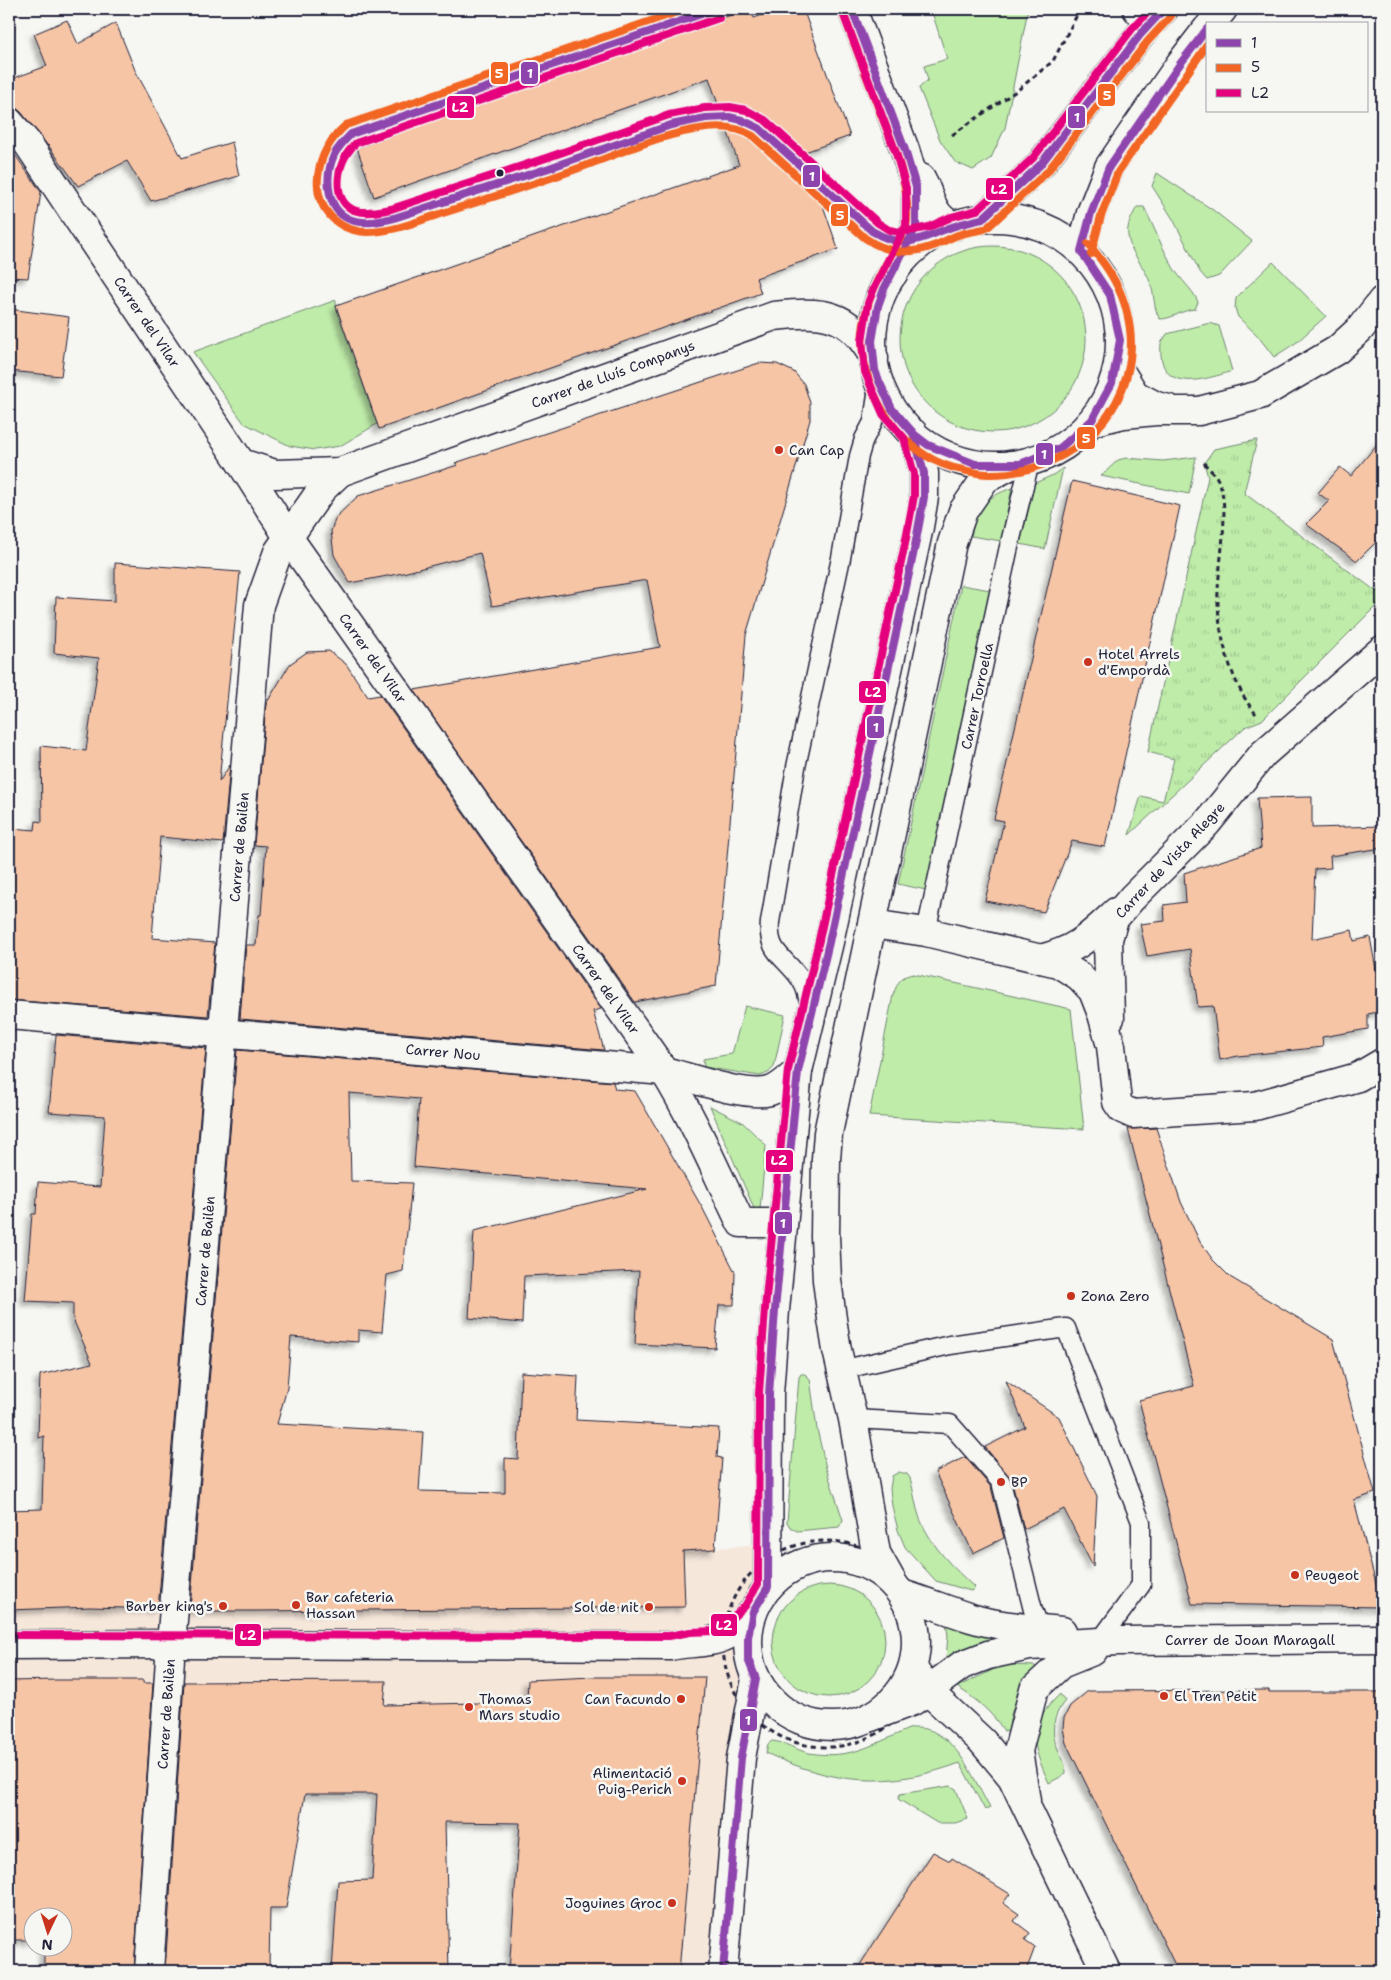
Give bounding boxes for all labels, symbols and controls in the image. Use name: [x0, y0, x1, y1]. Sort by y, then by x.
legend: [1206, 22, 1368, 112]
text: 1: [1251, 33, 1257, 53]
text: 5: [1251, 57, 1260, 77]
line badge: 5: [490, 61, 509, 85]
line badge: 1: [520, 61, 539, 85]
text: 5: [495, 64, 504, 82]
text: 1: [527, 64, 533, 82]
line badge: 5: [1097, 83, 1116, 107]
text: L2: [1251, 83, 1269, 103]
text: 5: [1103, 86, 1112, 104]
line badge: L2: [446, 95, 475, 119]
text: L2: [451, 98, 469, 116]
line badge: 1: [1067, 105, 1086, 129]
text: 1: [1074, 108, 1080, 126]
line badge: 1: [802, 164, 821, 188]
text: 1: [809, 167, 815, 185]
unlabelled marker: [495, 168, 505, 178]
line badge: L2: [985, 177, 1014, 201]
text: L2: [990, 180, 1008, 198]
line badge: 5: [830, 203, 849, 227]
text: 5: [836, 206, 845, 224]
street label: Carrer del Vilar: [110, 273, 184, 371]
street label: Carrer de Lluís Companys: [529, 336, 697, 412]
line badge: 5: [1076, 426, 1096, 450]
text: 5: [1082, 429, 1091, 447]
place label: Can Cap: [789, 441, 845, 459]
line badge: 1: [1035, 442, 1054, 466]
marker: Can Cap: [773, 444, 785, 456]
text: 1: [1041, 445, 1047, 463]
street label: Carrer del Vilar: [335, 609, 411, 707]
street label: Carrer Torroella: [957, 641, 997, 751]
place label: Hotel Arrels d'Empordà: [1098, 645, 1180, 679]
marker: Hotel Arrels d'Empordà: [1082, 656, 1094, 668]
line badge: L2: [858, 680, 887, 704]
text: L2: [864, 683, 882, 701]
line badge: 1: [866, 715, 885, 739]
text: 1: [873, 718, 879, 736]
street label: Carrer de Bailèn: [225, 791, 253, 903]
street label: Carrer de Vista Alegre: [1111, 798, 1229, 922]
street label: Carrer del Vilar: [568, 940, 644, 1038]
street label: Carrer Nou: [405, 1040, 481, 1064]
line badge: L2: [765, 1149, 794, 1173]
text: L2: [770, 1151, 788, 1169]
street label: Carrer de Bailèn: [191, 1195, 219, 1307]
line badge: 1: [774, 1211, 793, 1235]
text: 1: [780, 1214, 786, 1232]
place label: Zona Zero: [1081, 1287, 1149, 1305]
marker: Zona Zero: [1065, 1290, 1077, 1302]
place label: BP: [1011, 1473, 1028, 1491]
marker: BP: [995, 1476, 1007, 1488]
place label: Peugeot: [1305, 1566, 1359, 1584]
marker: Peugeot: [1289, 1569, 1301, 1581]
place label: Bar cafeteria Hassan: [306, 1588, 394, 1622]
place label: Barber king's: [126, 1597, 213, 1615]
place label: Sol de nit: [574, 1598, 639, 1616]
marker: Bar cafeteria Hassan: [290, 1599, 302, 1611]
marker: Barber king's: [217, 1600, 229, 1612]
marker: Sol de nit: [643, 1601, 655, 1613]
line badge: L2: [710, 1613, 738, 1637]
text: L2: [715, 1616, 733, 1634]
line badge: L2: [234, 1623, 262, 1647]
text: L2: [239, 1626, 257, 1644]
street label: Carrer de Joan Maragall: [1165, 1631, 1336, 1649]
street label: Carrer de Bailèn: [153, 1658, 179, 1770]
place label: El Tren Petit: [1174, 1687, 1257, 1705]
place label: Thomas Mars studio: [479, 1690, 560, 1724]
place label: Can Facundo: [584, 1690, 671, 1708]
marker: El Tren Petit: [1158, 1690, 1170, 1702]
marker: Can Facundo: [675, 1693, 687, 1705]
marker: Thomas Mars studio: [463, 1701, 475, 1713]
line badge: 1: [739, 1708, 758, 1732]
text: 1: [745, 1711, 751, 1729]
place label: Alimentació Puig-Perich: [592, 1764, 672, 1798]
marker: Alimentació Puig-Perich: [676, 1775, 688, 1787]
place label: Joguines Groc: [565, 1894, 662, 1912]
marker: Joguines Groc: [666, 1897, 678, 1909]
north arrow: [22, 1908, 72, 1958]
text: N: [41, 1936, 53, 1954]

